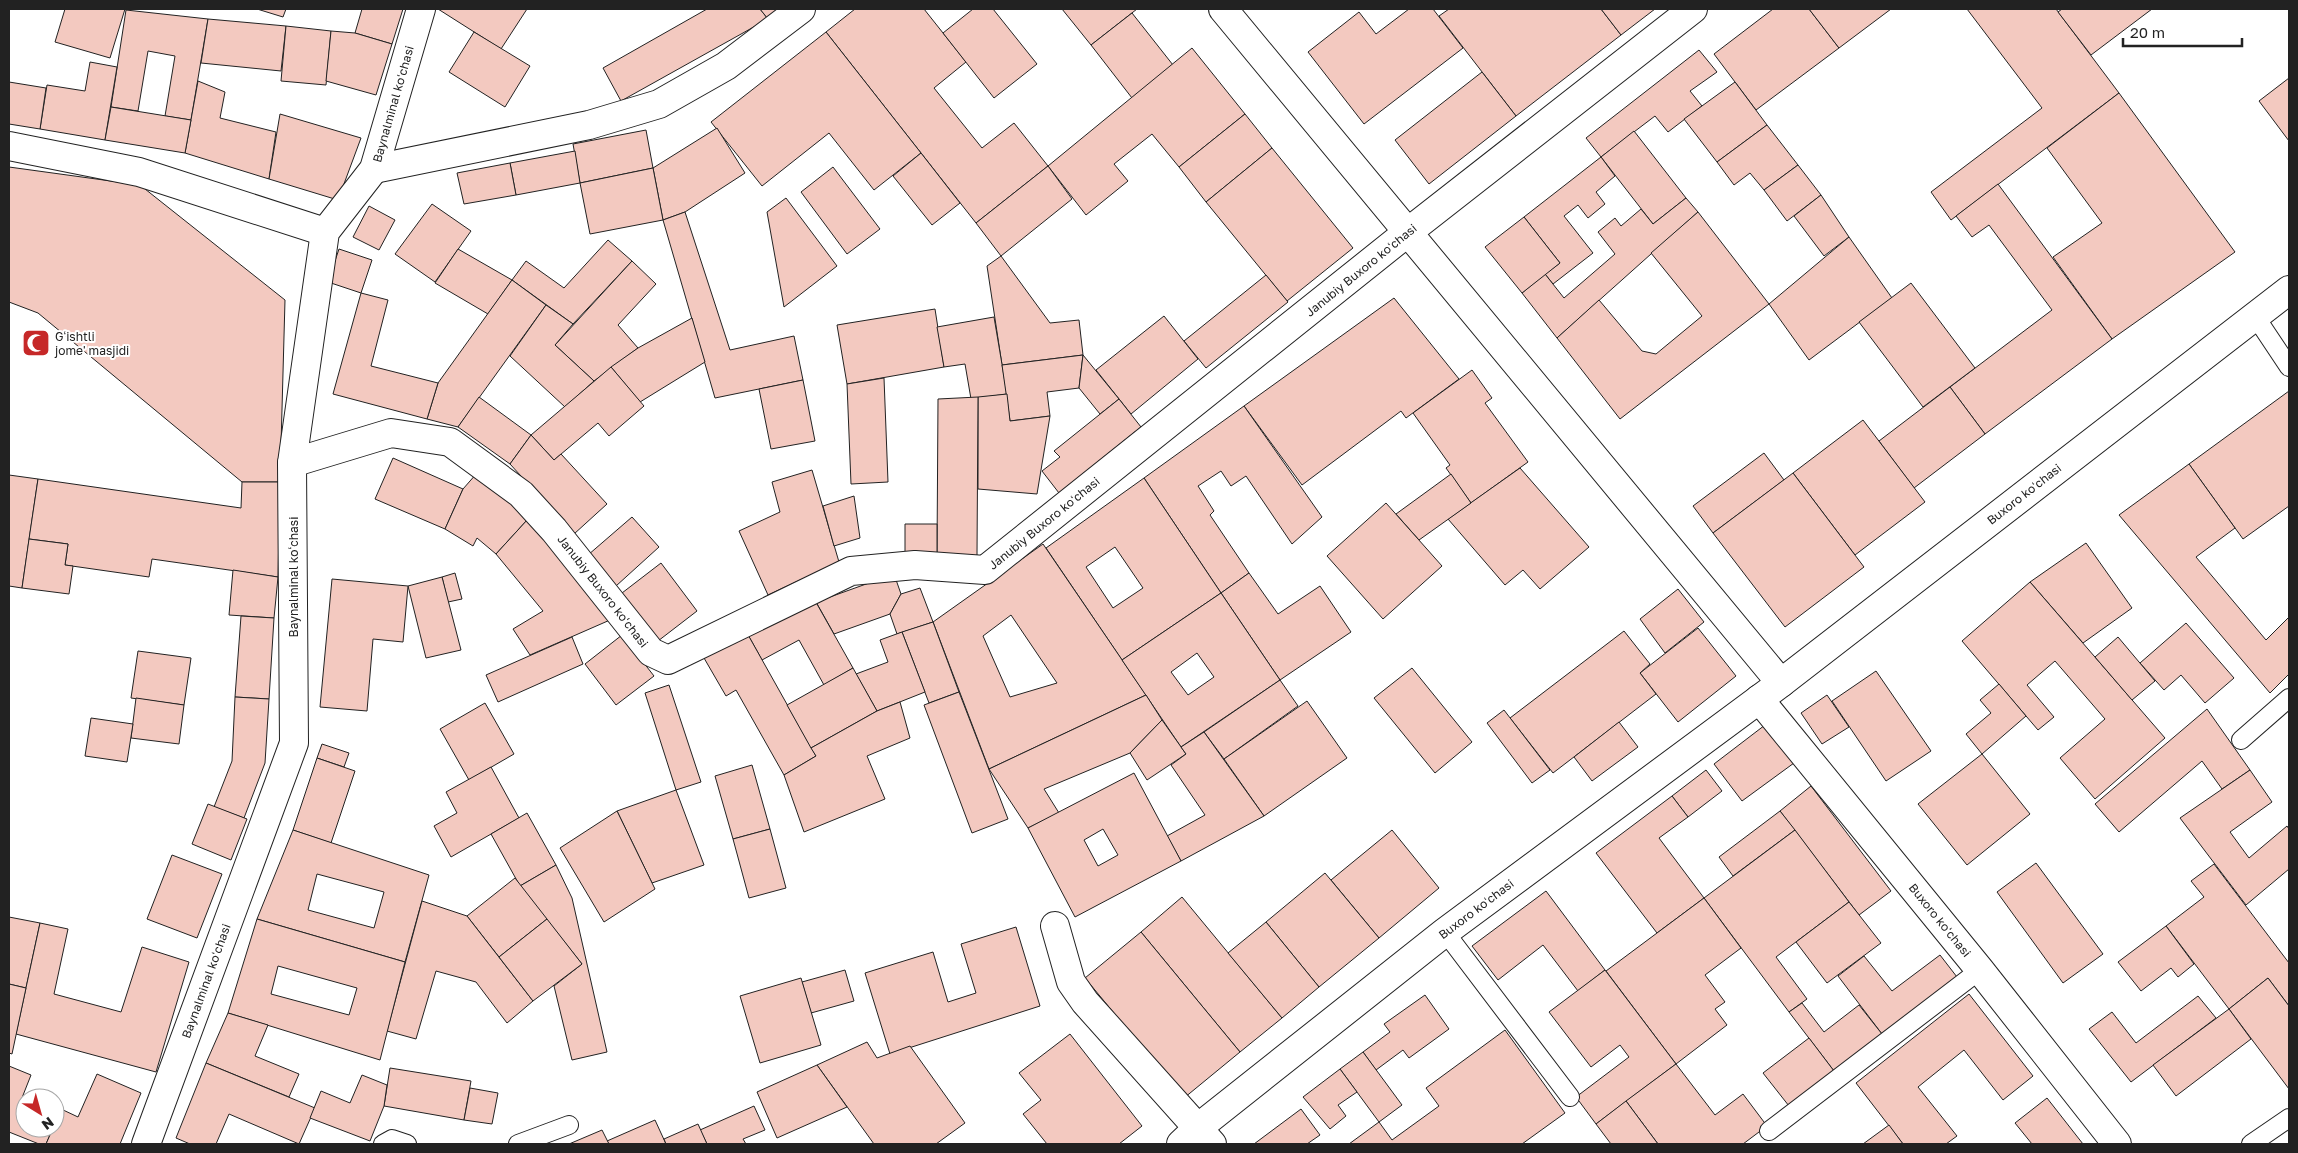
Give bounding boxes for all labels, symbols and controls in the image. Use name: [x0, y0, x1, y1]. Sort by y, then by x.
scale bar: [2123, 15, 2242, 47]
text: 20 m: [2130, 23, 2165, 41]
street label: Baynalminal koʻchasi: [369, 44, 417, 164]
street label: Janubiy Buxoro koʻchasi: [1302, 221, 1420, 319]
mosque icon: Gʻishtli jome' masjidi: [21, 328, 51, 358]
place label: Gʻishtli jome' masjidi: [54, 329, 129, 358]
street label: Buxoro koʻchasi: [1984, 460, 2064, 528]
street label: Janubiy Buxoro koʻchasi: [985, 474, 1103, 572]
street label: Baynalminal koʻchasi: [286, 517, 301, 637]
street label: Janubiy Buxoro koʻchasi: [554, 532, 652, 650]
street label: Buxoro koʻchasi: [1435, 876, 1517, 942]
street label: Buxoro koʻchasi: [1906, 880, 1974, 960]
street label: Baynalminal koʻchasi: [178, 922, 234, 1040]
north arrow: [15, 1088, 65, 1138]
text: N: [39, 1114, 57, 1134]

